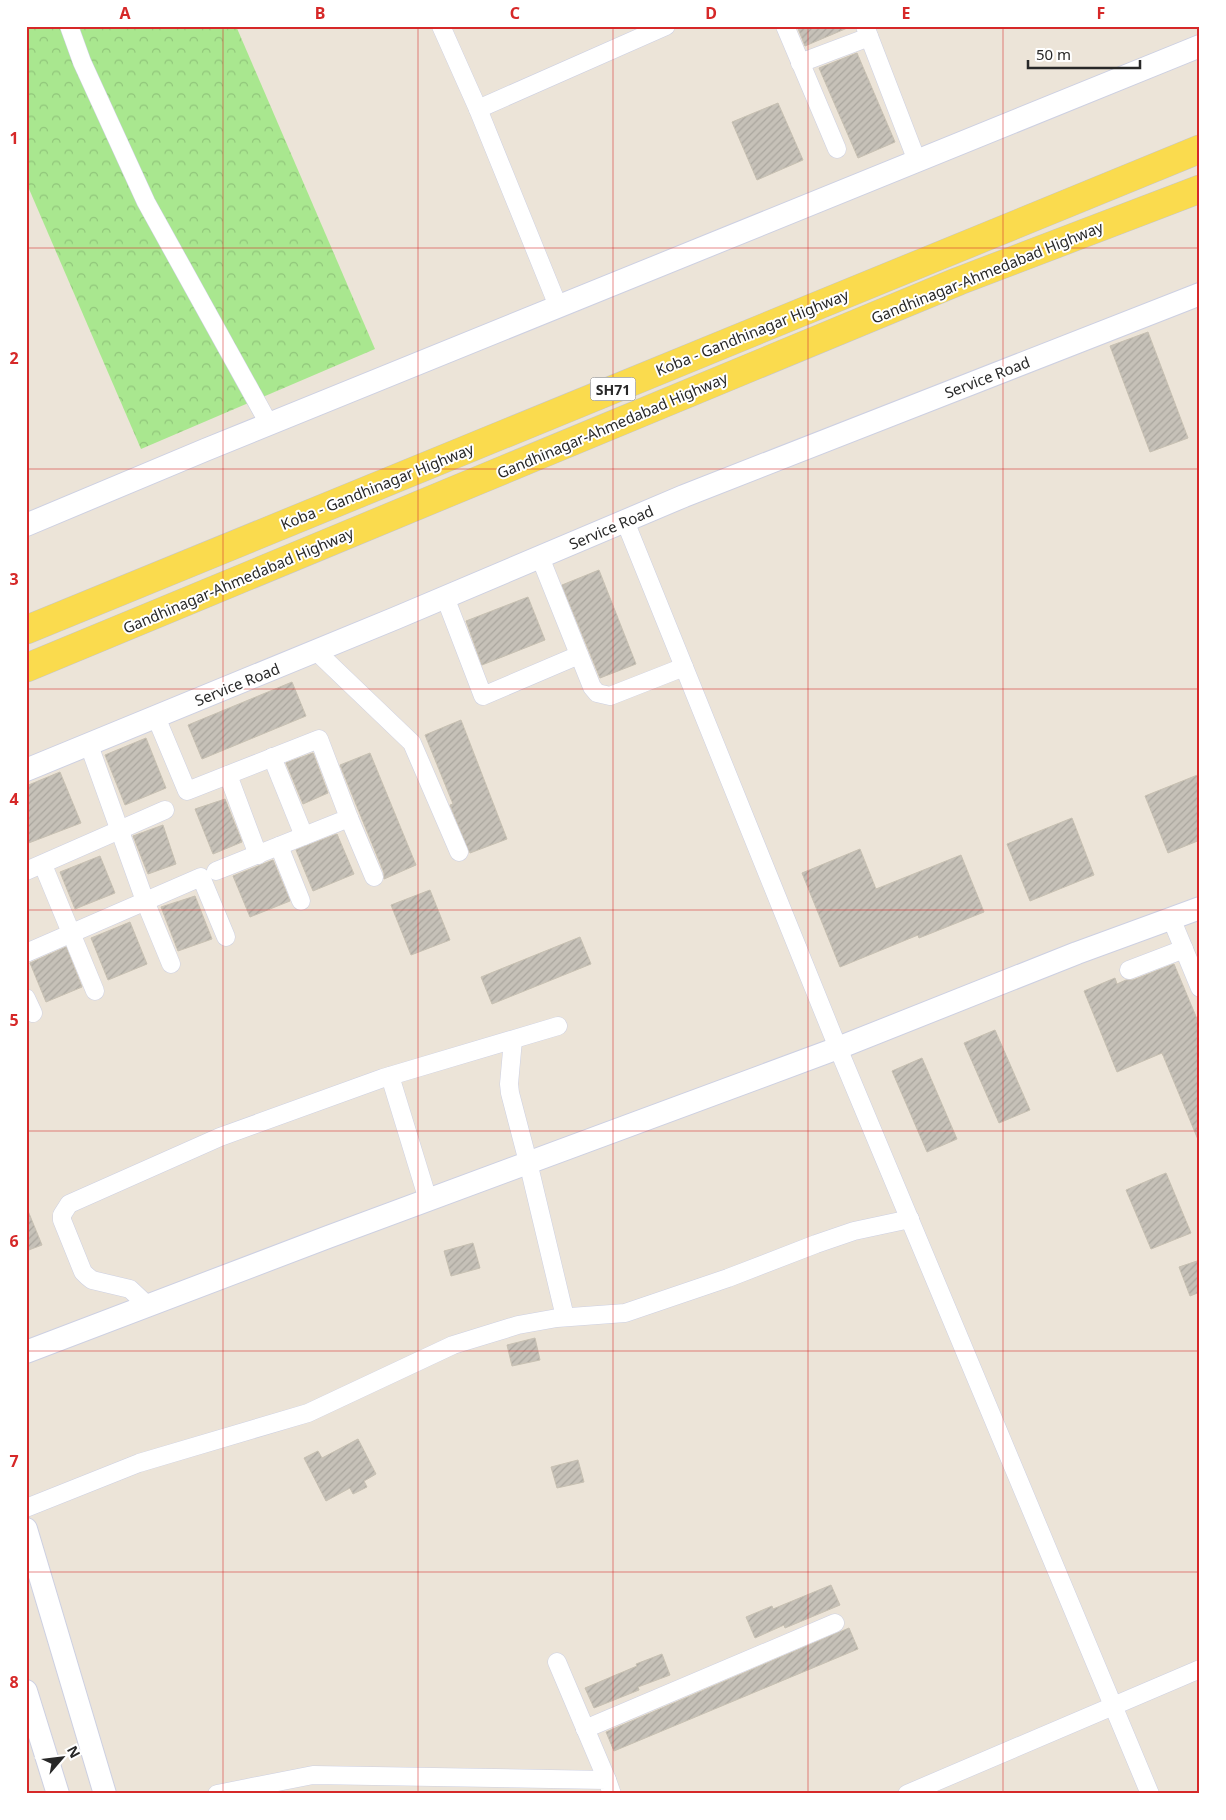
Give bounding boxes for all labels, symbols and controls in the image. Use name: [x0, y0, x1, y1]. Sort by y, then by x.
text: A: [119, 2, 131, 24]
text: B: [315, 2, 325, 24]
text: C: [510, 2, 520, 24]
text: D: [705, 2, 717, 24]
text: E: [902, 2, 911, 24]
text: F: [1097, 2, 1105, 24]
scale bar: [1028, 38, 1141, 70]
text: 50 m: [1036, 44, 1071, 64]
text: 1: [9, 127, 19, 149]
street label: Gandhinagar-Ahmedabad Highway: [868, 216, 1106, 328]
street label: Koba - Gandhinagar Highway: [653, 284, 852, 380]
text: 2: [9, 347, 19, 369]
street label: Service Road: [941, 352, 1033, 402]
street label: Gandhinagar-Ahmedabad Highway: [494, 367, 731, 483]
road number: SH71: [590, 378, 636, 400]
street label: Koba - Gandhinagar Highway: [278, 438, 477, 534]
street label: Service Road: [566, 500, 656, 554]
street label: Gandhinagar-Ahmedabad Highway: [120, 522, 357, 638]
text: 3: [9, 568, 19, 590]
street label: Service Road: [192, 658, 282, 710]
text: 4: [9, 788, 19, 810]
text: 5: [9, 1009, 19, 1031]
text: 6: [9, 1230, 19, 1252]
text: 7: [9, 1450, 19, 1472]
text: 8: [9, 1671, 19, 1693]
north arrow: [38, 1732, 88, 1782]
text: N: [63, 1742, 85, 1761]

